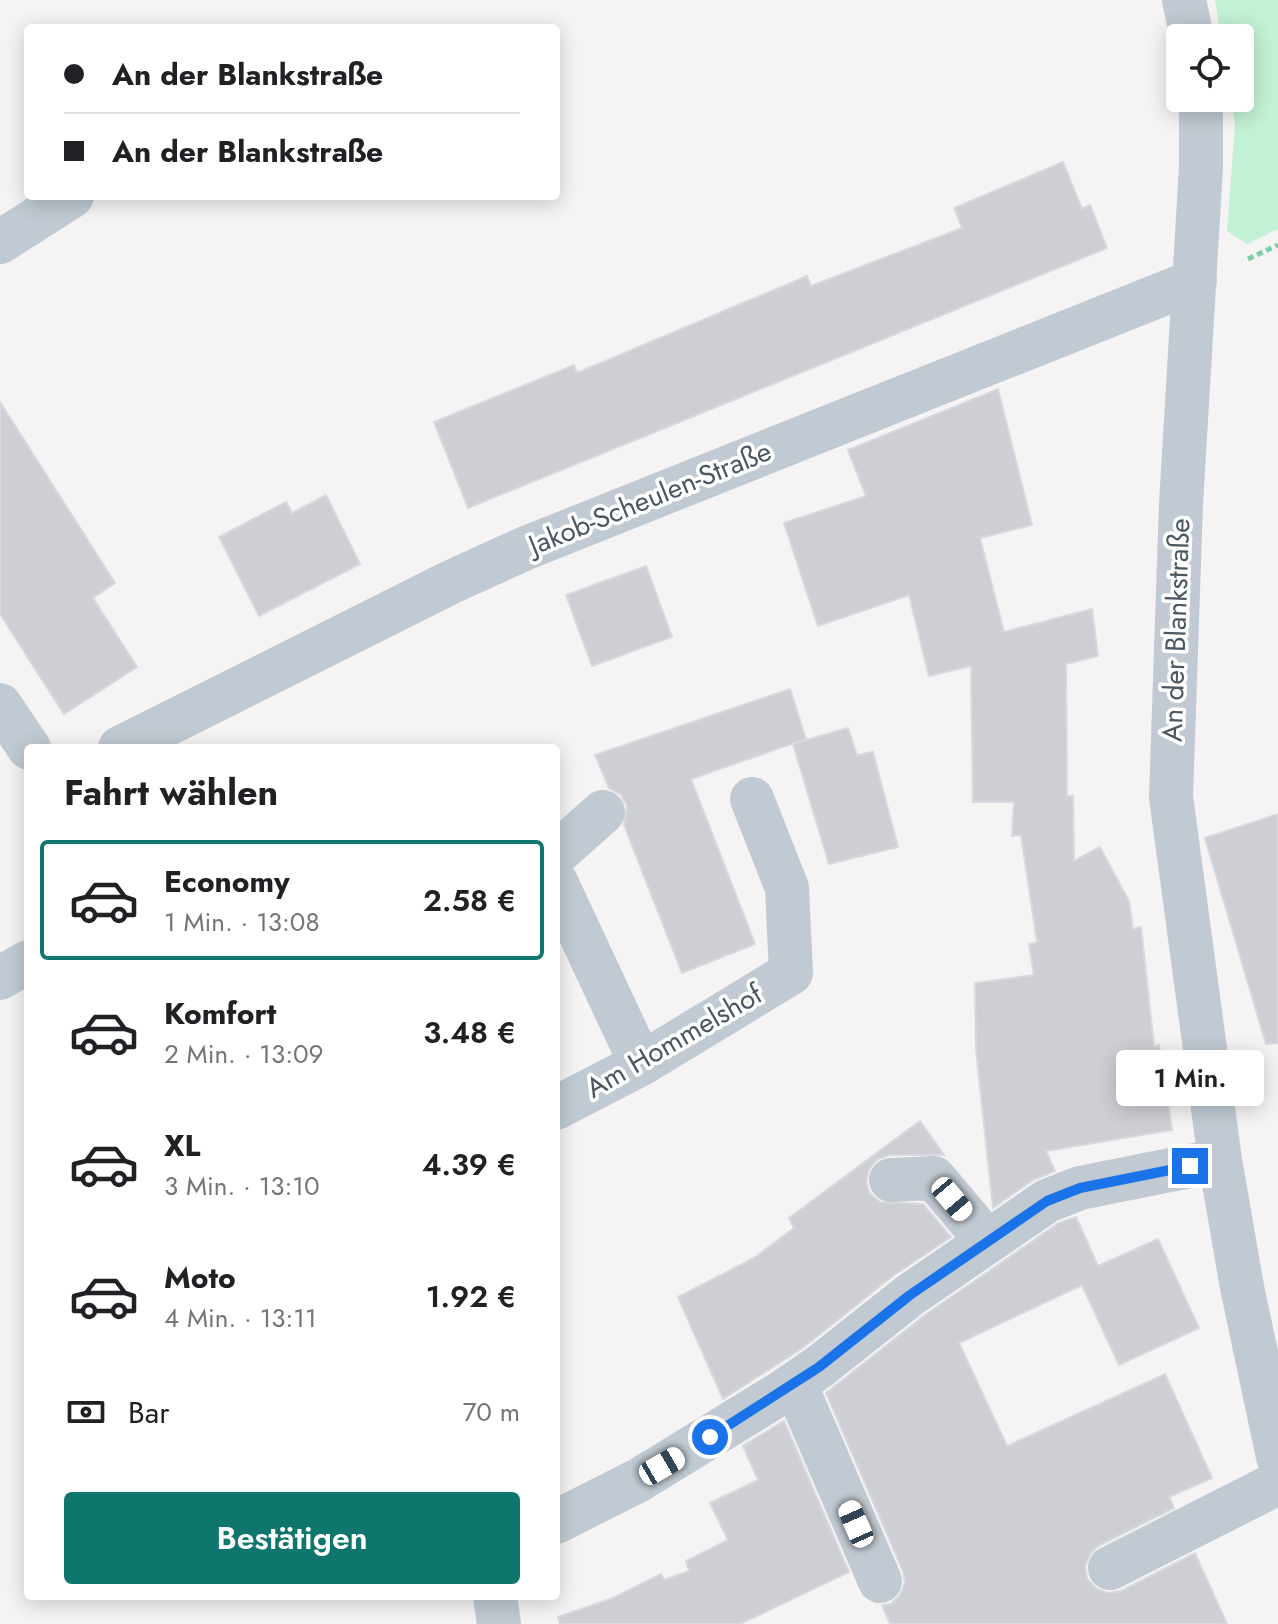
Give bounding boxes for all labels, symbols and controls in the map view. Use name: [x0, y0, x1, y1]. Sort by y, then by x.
map controls: [1166, 24, 1254, 112]
button: locate: [1166, 24, 1254, 112]
text: An der Blankstraße: [112, 53, 383, 96]
text: An der Blankstraße: [112, 130, 383, 173]
street label: Jakob-Scheulen-Straße: [519, 431, 778, 567]
street label: An der Blankstraße: [1152, 517, 1200, 743]
text: Fahrt wählen: [64, 766, 278, 818]
text: Economy: [164, 860, 290, 903]
icon: car: [68, 864, 140, 936]
text: 2.58 €: [423, 879, 516, 922]
text: 1 Min. · 13:08: [164, 903, 320, 941]
street label: Am Hommelshof: [578, 973, 771, 1108]
text: Komfort: [164, 992, 276, 1035]
icon: car: [68, 996, 140, 1068]
text: 3.48 €: [423, 1011, 516, 1054]
text: 2 Min. · 13:09: [164, 1035, 324, 1073]
callout: 1 Min.: [1116, 1050, 1264, 1106]
text: 1 Min.: [1154, 1059, 1226, 1097]
text: XL: [164, 1124, 200, 1167]
icon: car: [68, 1128, 140, 1200]
text: 4.39 €: [422, 1143, 516, 1186]
route end: [1172, 1148, 1208, 1184]
text: 3 Min. · 13:10: [164, 1167, 320, 1205]
car: [927, 1173, 977, 1225]
text: Moto: [164, 1256, 236, 1299]
icon: car: [68, 1260, 140, 1332]
text: 1.92 €: [426, 1275, 516, 1318]
text: 4 Min. · 13:11: [164, 1299, 317, 1337]
icon: cash: [64, 1390, 108, 1434]
text: Bar: [128, 1391, 169, 1434]
text: 70 m: [463, 1393, 520, 1431]
route start: [692, 1419, 728, 1455]
car: [635, 1444, 689, 1488]
button: Bestätigen: [64, 1492, 520, 1584]
car: [835, 1497, 877, 1551]

